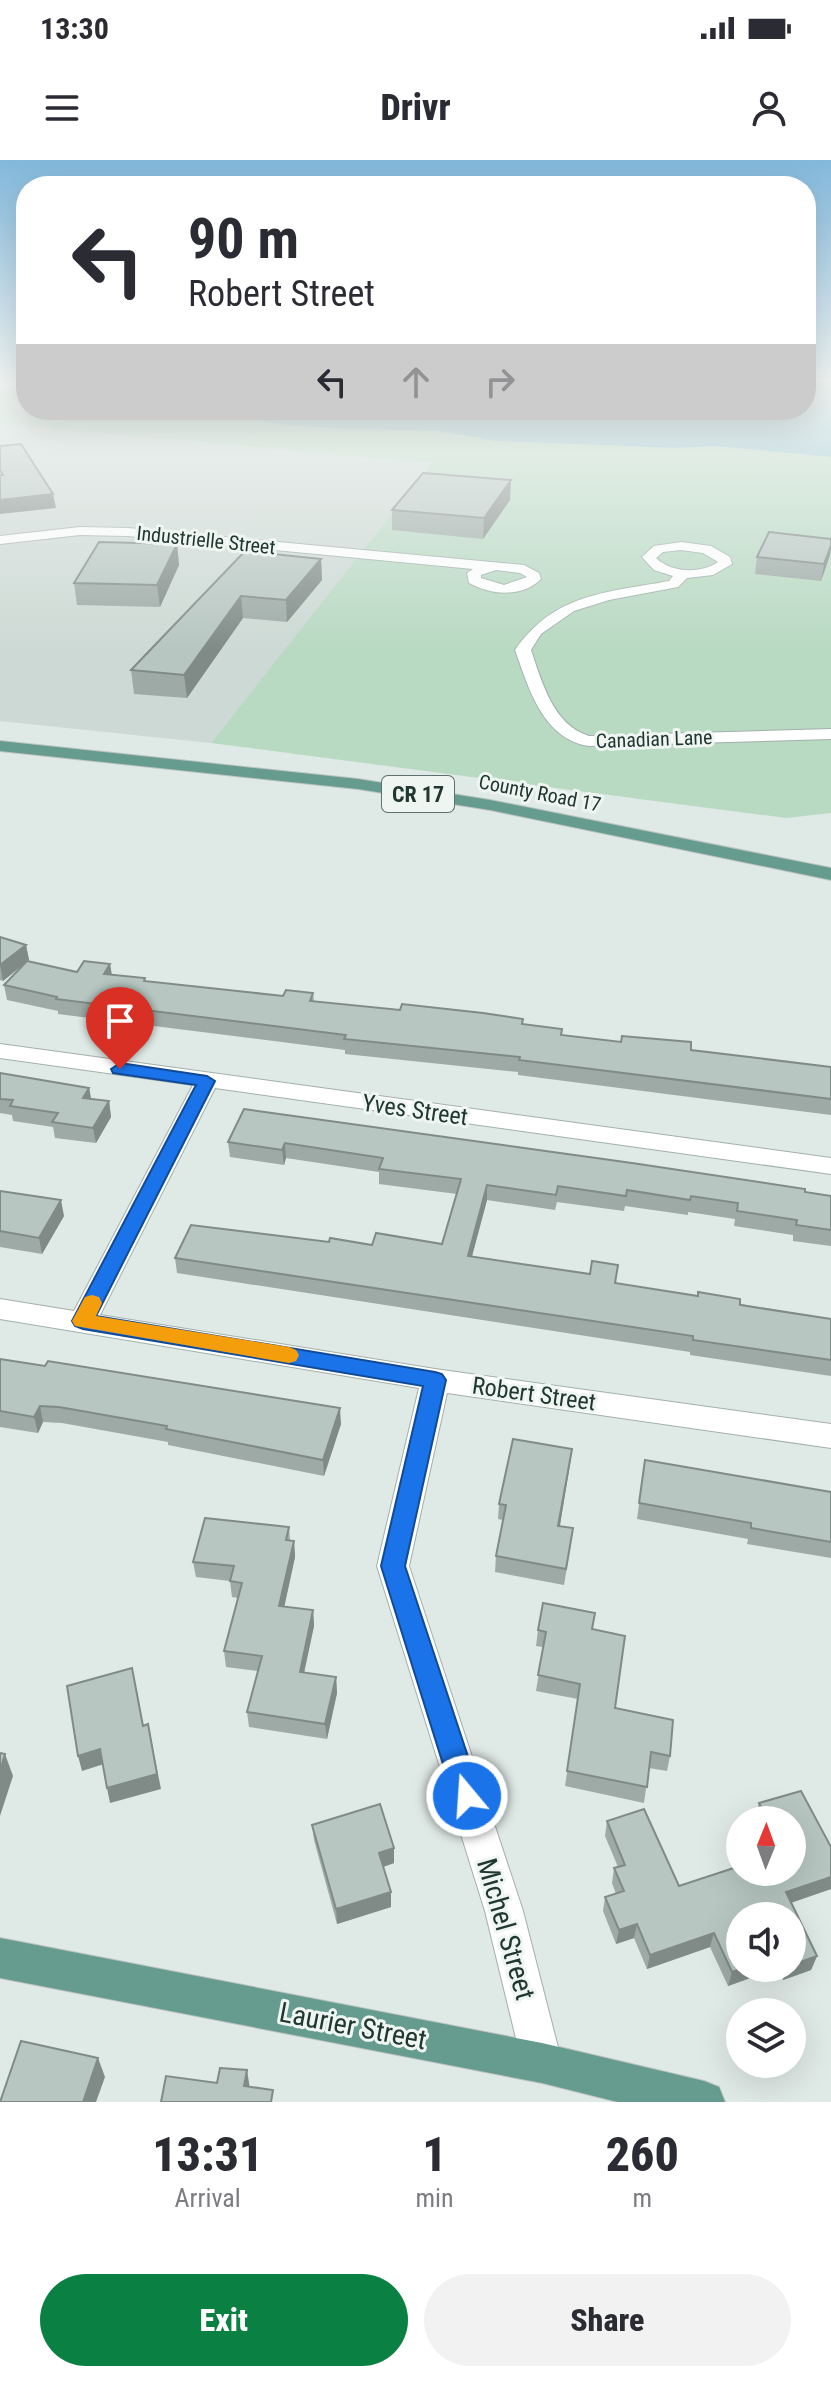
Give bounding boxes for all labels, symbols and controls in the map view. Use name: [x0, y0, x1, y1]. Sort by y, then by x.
text: 13:30: [40, 11, 109, 46]
icon: menu: [40, 86, 84, 130]
icon: person: [747, 86, 791, 130]
text: Drivr: [380, 87, 451, 129]
text: 90 m: [188, 206, 299, 272]
icon: left: [56, 208, 160, 312]
text: Robert Street: [188, 273, 375, 315]
icon: left: [310, 360, 354, 404]
icon: ahead: [394, 360, 438, 404]
icon: right: [478, 360, 522, 404]
street label: Industrielle Street: [135, 521, 277, 559]
street label: Canadian Lane: [595, 725, 713, 753]
street label: County Road 17: [477, 769, 603, 817]
road number: CR 17: [382, 776, 454, 812]
pin: [86, 987, 154, 1069]
icon: arrive: [98, 999, 142, 1043]
street label: Yves Street: [360, 1089, 470, 1131]
street label: Robert Street: [470, 1371, 598, 1417]
position arrow: [425, 1754, 509, 1838]
north arrow: [726, 1806, 806, 1886]
map controls: [726, 1806, 806, 2078]
street label: Michel Street: [470, 1854, 542, 2004]
button: sound: [726, 1902, 806, 1982]
street label: Laurier Street: [277, 1996, 429, 2056]
button: layers: [726, 1998, 806, 2078]
text: 13:31: [152, 2126, 263, 2183]
text: 1: [422, 2126, 447, 2183]
text: 260: [606, 2126, 679, 2183]
text: Arrival: [175, 2183, 241, 2213]
text: min: [415, 2183, 454, 2213]
text: m: [632, 2183, 652, 2213]
button: Exit: [40, 2274, 408, 2366]
button: Share: [424, 2274, 791, 2366]

